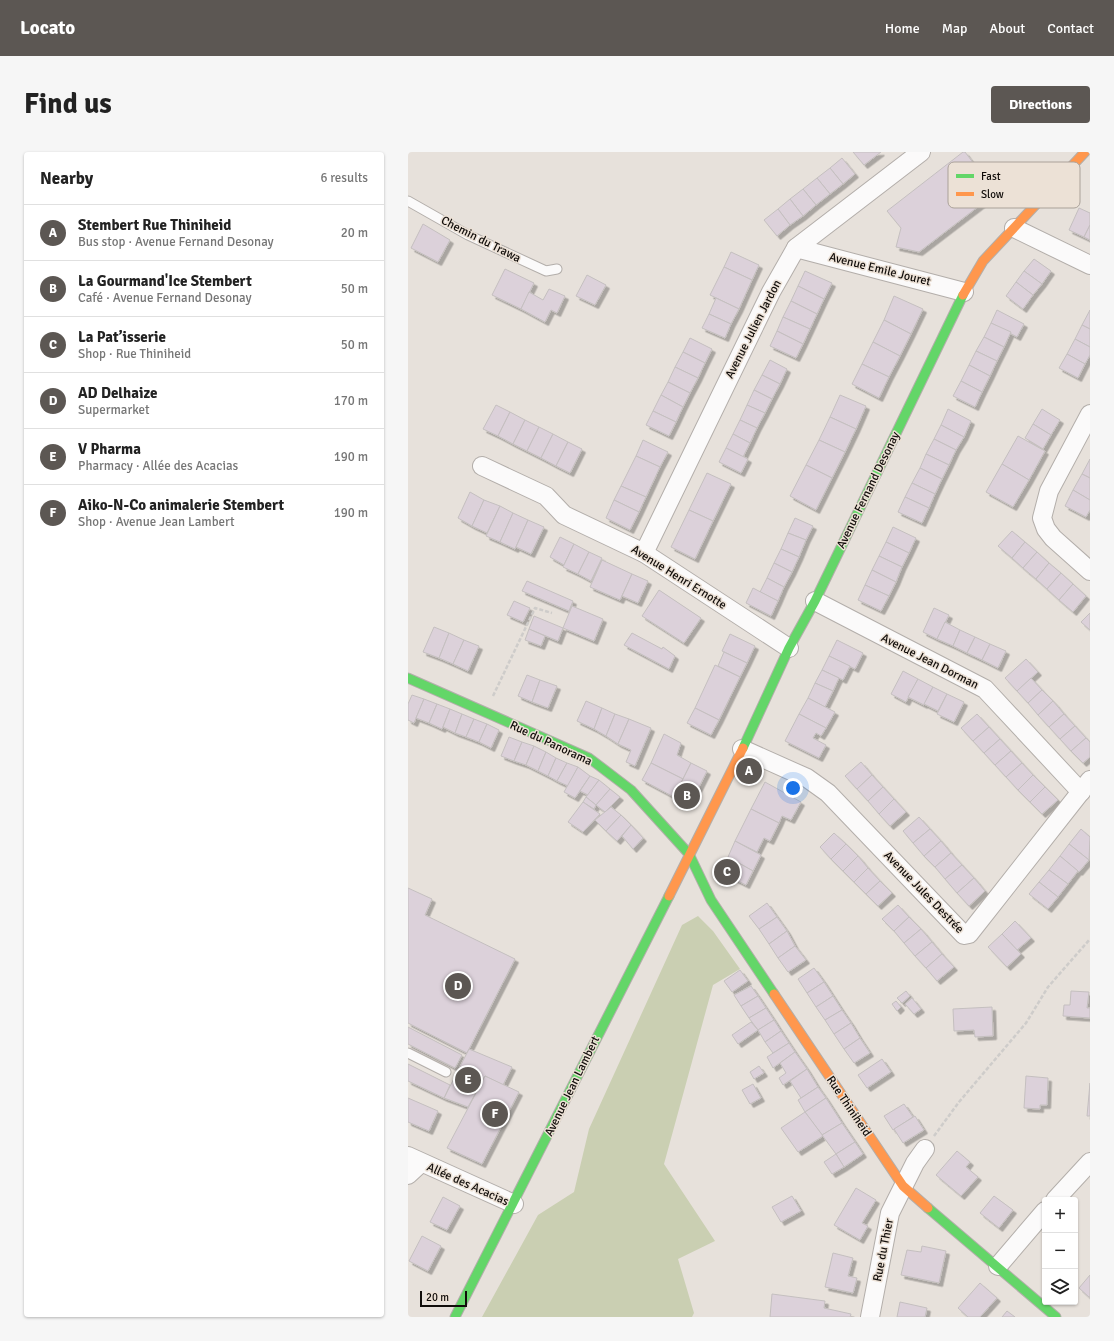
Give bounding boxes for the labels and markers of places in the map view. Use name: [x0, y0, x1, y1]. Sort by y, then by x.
pin: A: [736, 756, 762, 786]
pin: B: [674, 781, 700, 811]
pin: C: [714, 857, 740, 887]
pin: D: [445, 971, 471, 1001]
pin: E: [455, 1065, 481, 1095]
pin: F: [482, 1099, 508, 1129]

